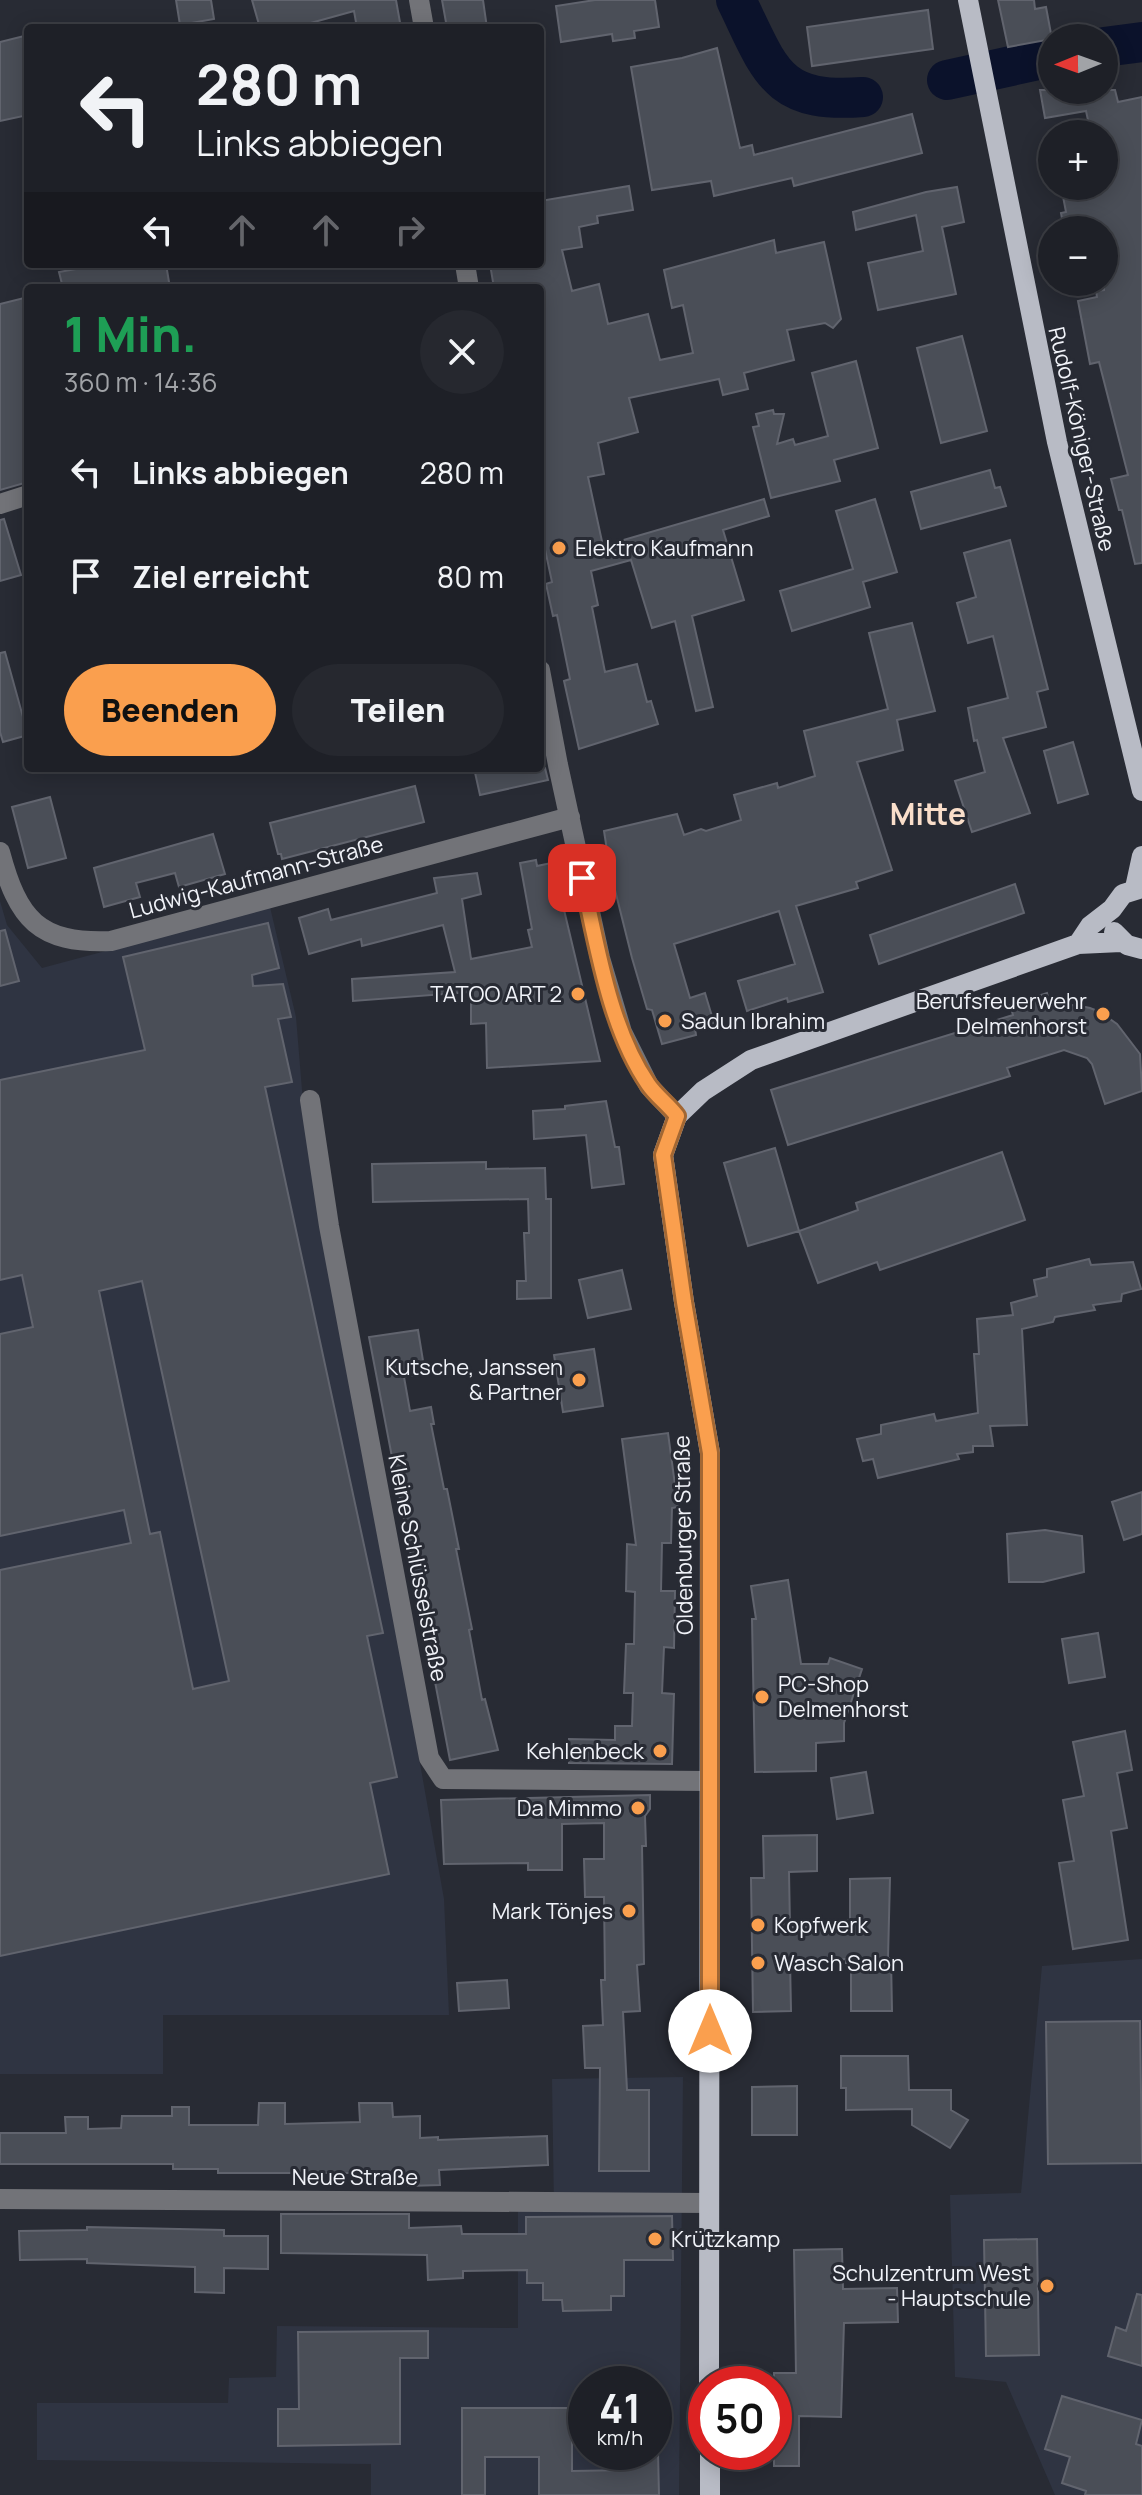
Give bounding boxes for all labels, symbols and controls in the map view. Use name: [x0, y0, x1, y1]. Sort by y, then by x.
north arrow: [1038, 24, 1118, 104]
map controls: [1038, 24, 1118, 296]
text: 280 m: [196, 45, 362, 122]
icon: left: [64, 56, 168, 160]
text: Links abbiegen: [196, 118, 443, 167]
button: +: [1038, 120, 1118, 200]
icon: left: [136, 208, 180, 252]
icon: ahead: [220, 208, 264, 252]
icon: ahead: [304, 208, 348, 252]
icon: right: [388, 208, 432, 252]
button: −: [1038, 216, 1118, 296]
text: 1 Min.: [64, 301, 197, 366]
button: close: [420, 310, 504, 394]
street label: Rudolf-Königer-Straße: [1042, 324, 1122, 554]
text: 360 m · 14:36: [64, 364, 218, 400]
icon: left: [64, 450, 108, 494]
text: Links abbiegen: [132, 452, 349, 493]
text: 280 m: [420, 452, 504, 493]
place label: Elektro Kaufmann: [575, 533, 754, 563]
marker: Elektro Kaufmann: [550, 539, 568, 557]
icon: arrive: [64, 554, 108, 598]
text: Ziel erreicht: [132, 556, 310, 597]
text: 80 m: [437, 556, 504, 597]
button: Beenden: [64, 664, 276, 756]
button: Teilen: [292, 664, 504, 756]
district label: Mitte: [890, 793, 966, 834]
street label: Ludwig-Kaufmann-Straße: [126, 829, 387, 925]
pin: [548, 844, 616, 912]
icon: arrive: [560, 856, 604, 900]
place label: TATOO ART 2: [430, 979, 562, 1009]
marker: TATOO ART 2: [569, 985, 587, 1003]
place label: Berufsfeuerwehr Delmenhorst: [916, 986, 1087, 1041]
marker: Berufsfeuerwehr Delmenhorst: [1094, 1005, 1112, 1023]
place label: Sadun Ibrahim: [681, 1006, 825, 1036]
marker: Sadun Ibrahim: [656, 1012, 674, 1030]
place label: Kutsche, Janssen & Partner: [385, 1352, 563, 1407]
marker: Kutsche, Janssen & Partner: [570, 1371, 588, 1389]
street label: Oldenburger Straße: [666, 1435, 700, 1635]
street label: Kleine Schlüsselstraße: [381, 1452, 455, 1684]
place label: PC-Shop Delmenhorst: [778, 1669, 909, 1724]
marker: PC-Shop Delmenhorst: [753, 1688, 771, 1706]
place label: Kehlenbeck: [526, 1736, 645, 1766]
marker: Kehlenbeck: [651, 1742, 669, 1760]
place label: Da Mimmo: [517, 1793, 622, 1823]
marker: Da Mimmo: [629, 1799, 647, 1817]
place label: Mark Tönjes: [492, 1896, 613, 1926]
marker: Mark Tönjes: [620, 1902, 638, 1920]
place label: Kopfwerk: [774, 1910, 869, 1940]
marker: Kopfwerk: [749, 1916, 767, 1934]
place label: Wasch Salon: [774, 1948, 904, 1978]
marker: Wasch Salon: [749, 1954, 767, 1972]
position arrow: [668, 1989, 752, 2073]
street label: Neue Straße: [292, 2162, 418, 2192]
place label: Krützkamp: [671, 2224, 780, 2254]
marker: Krützkamp: [646, 2230, 664, 2248]
place label: Schulzentrum West - Hauptschule: [832, 2258, 1031, 2313]
marker: Schulzentrum West - Hauptschule: [1038, 2277, 1056, 2295]
speed limit sign: 50: [688, 2366, 792, 2470]
text: 41: [599, 2380, 641, 2435]
text: km/h: [597, 2424, 643, 2451]

